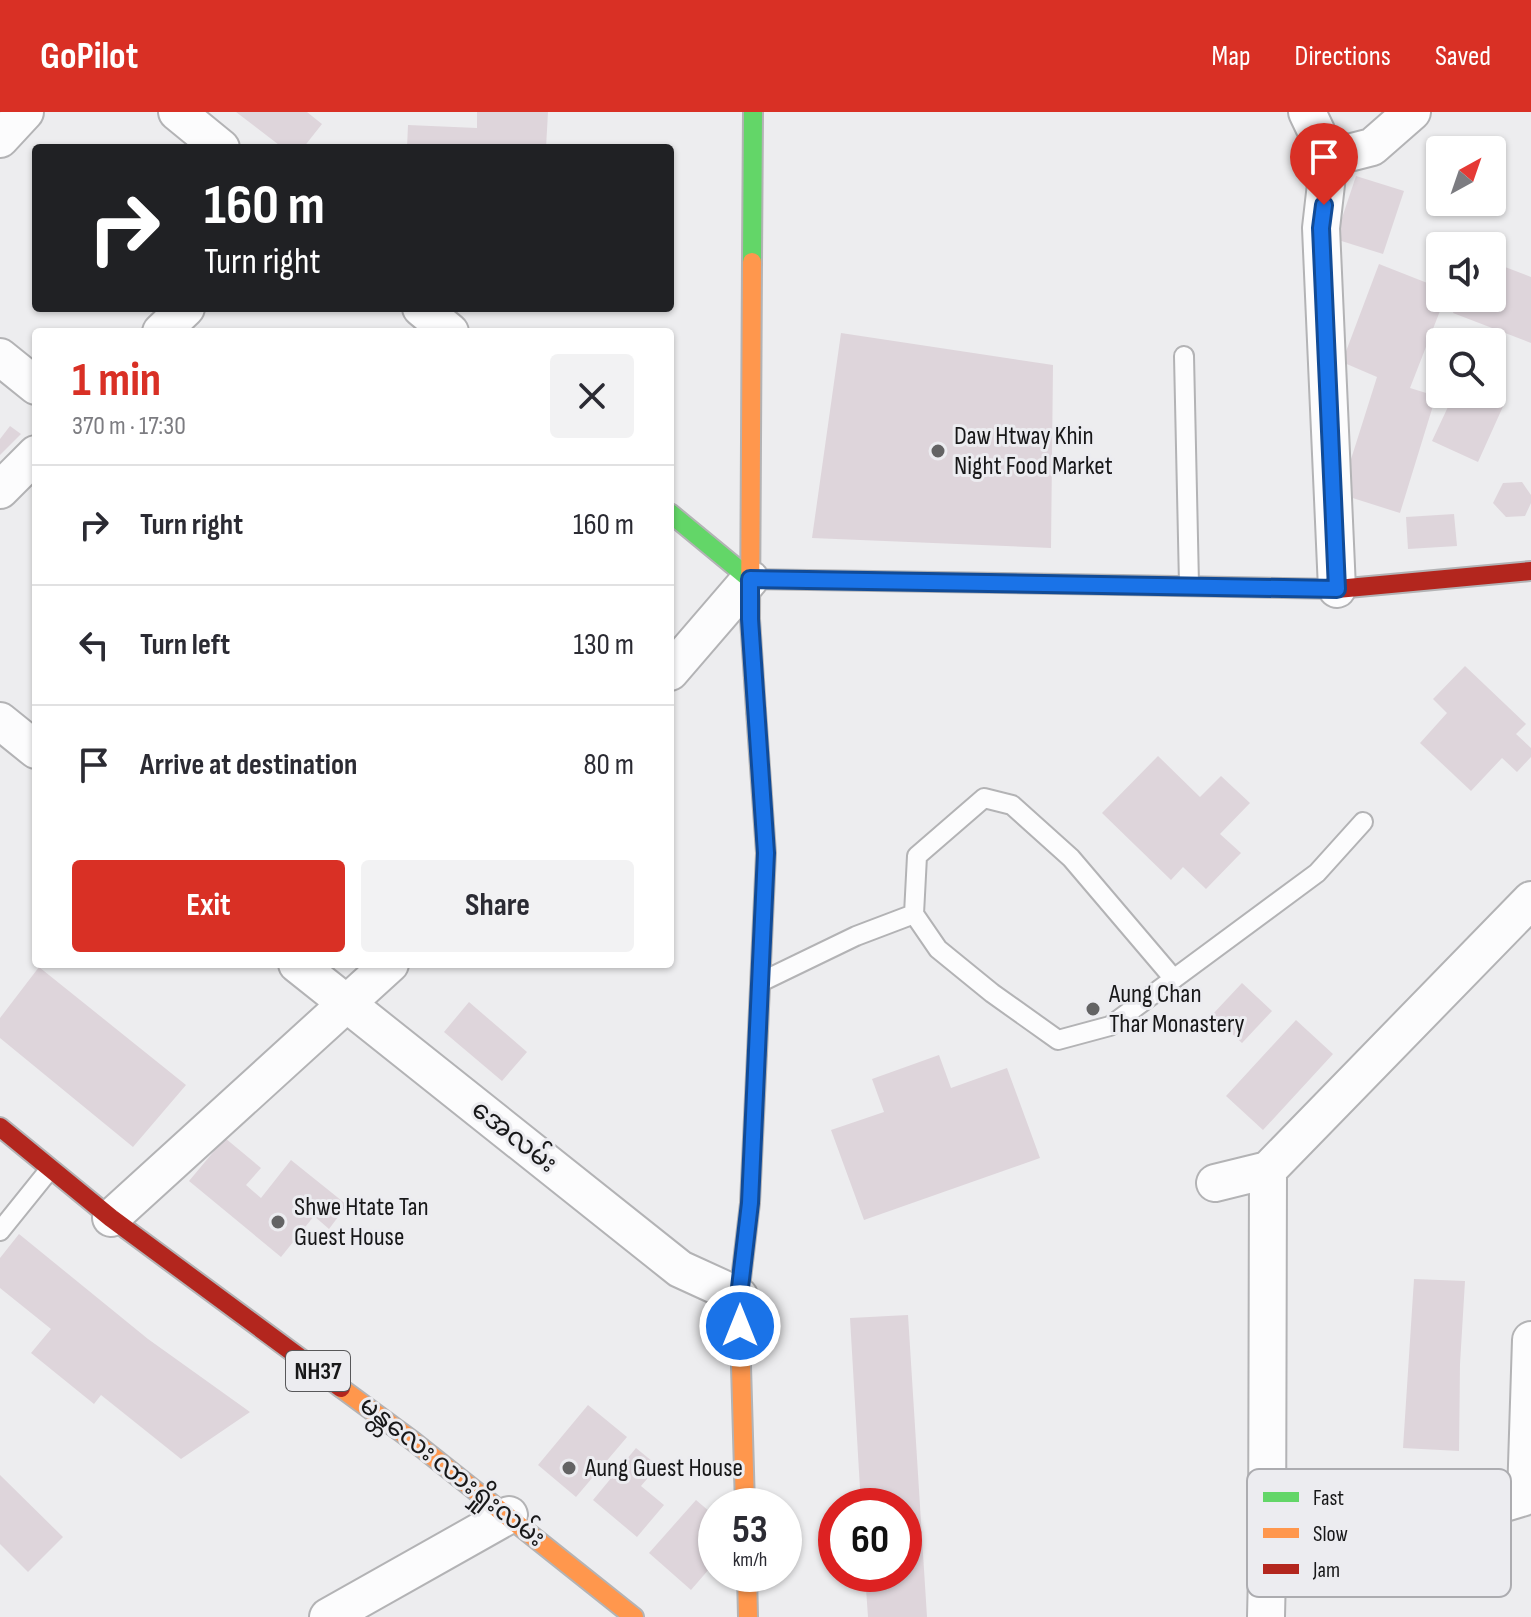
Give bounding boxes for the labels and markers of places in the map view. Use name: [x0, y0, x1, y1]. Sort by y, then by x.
pin: [1290, 123, 1358, 205]
place label: Daw Htway Khin Night Food Market: [954, 421, 1113, 482]
marker: Daw Htway Khin Night Food Market: [929, 442, 947, 460]
place label: Aung Chan Thar Monastery: [1108, 979, 1245, 1040]
marker: Aung Chan Thar Monastery: [1084, 1000, 1102, 1018]
place label: Shwe Htate Tan Guest House: [294, 1192, 429, 1253]
marker: Shwe Htate Tan Guest House: [269, 1213, 287, 1231]
place label: Aung Guest House: [584, 1453, 743, 1484]
marker: Aung Guest House: [560, 1459, 578, 1477]

